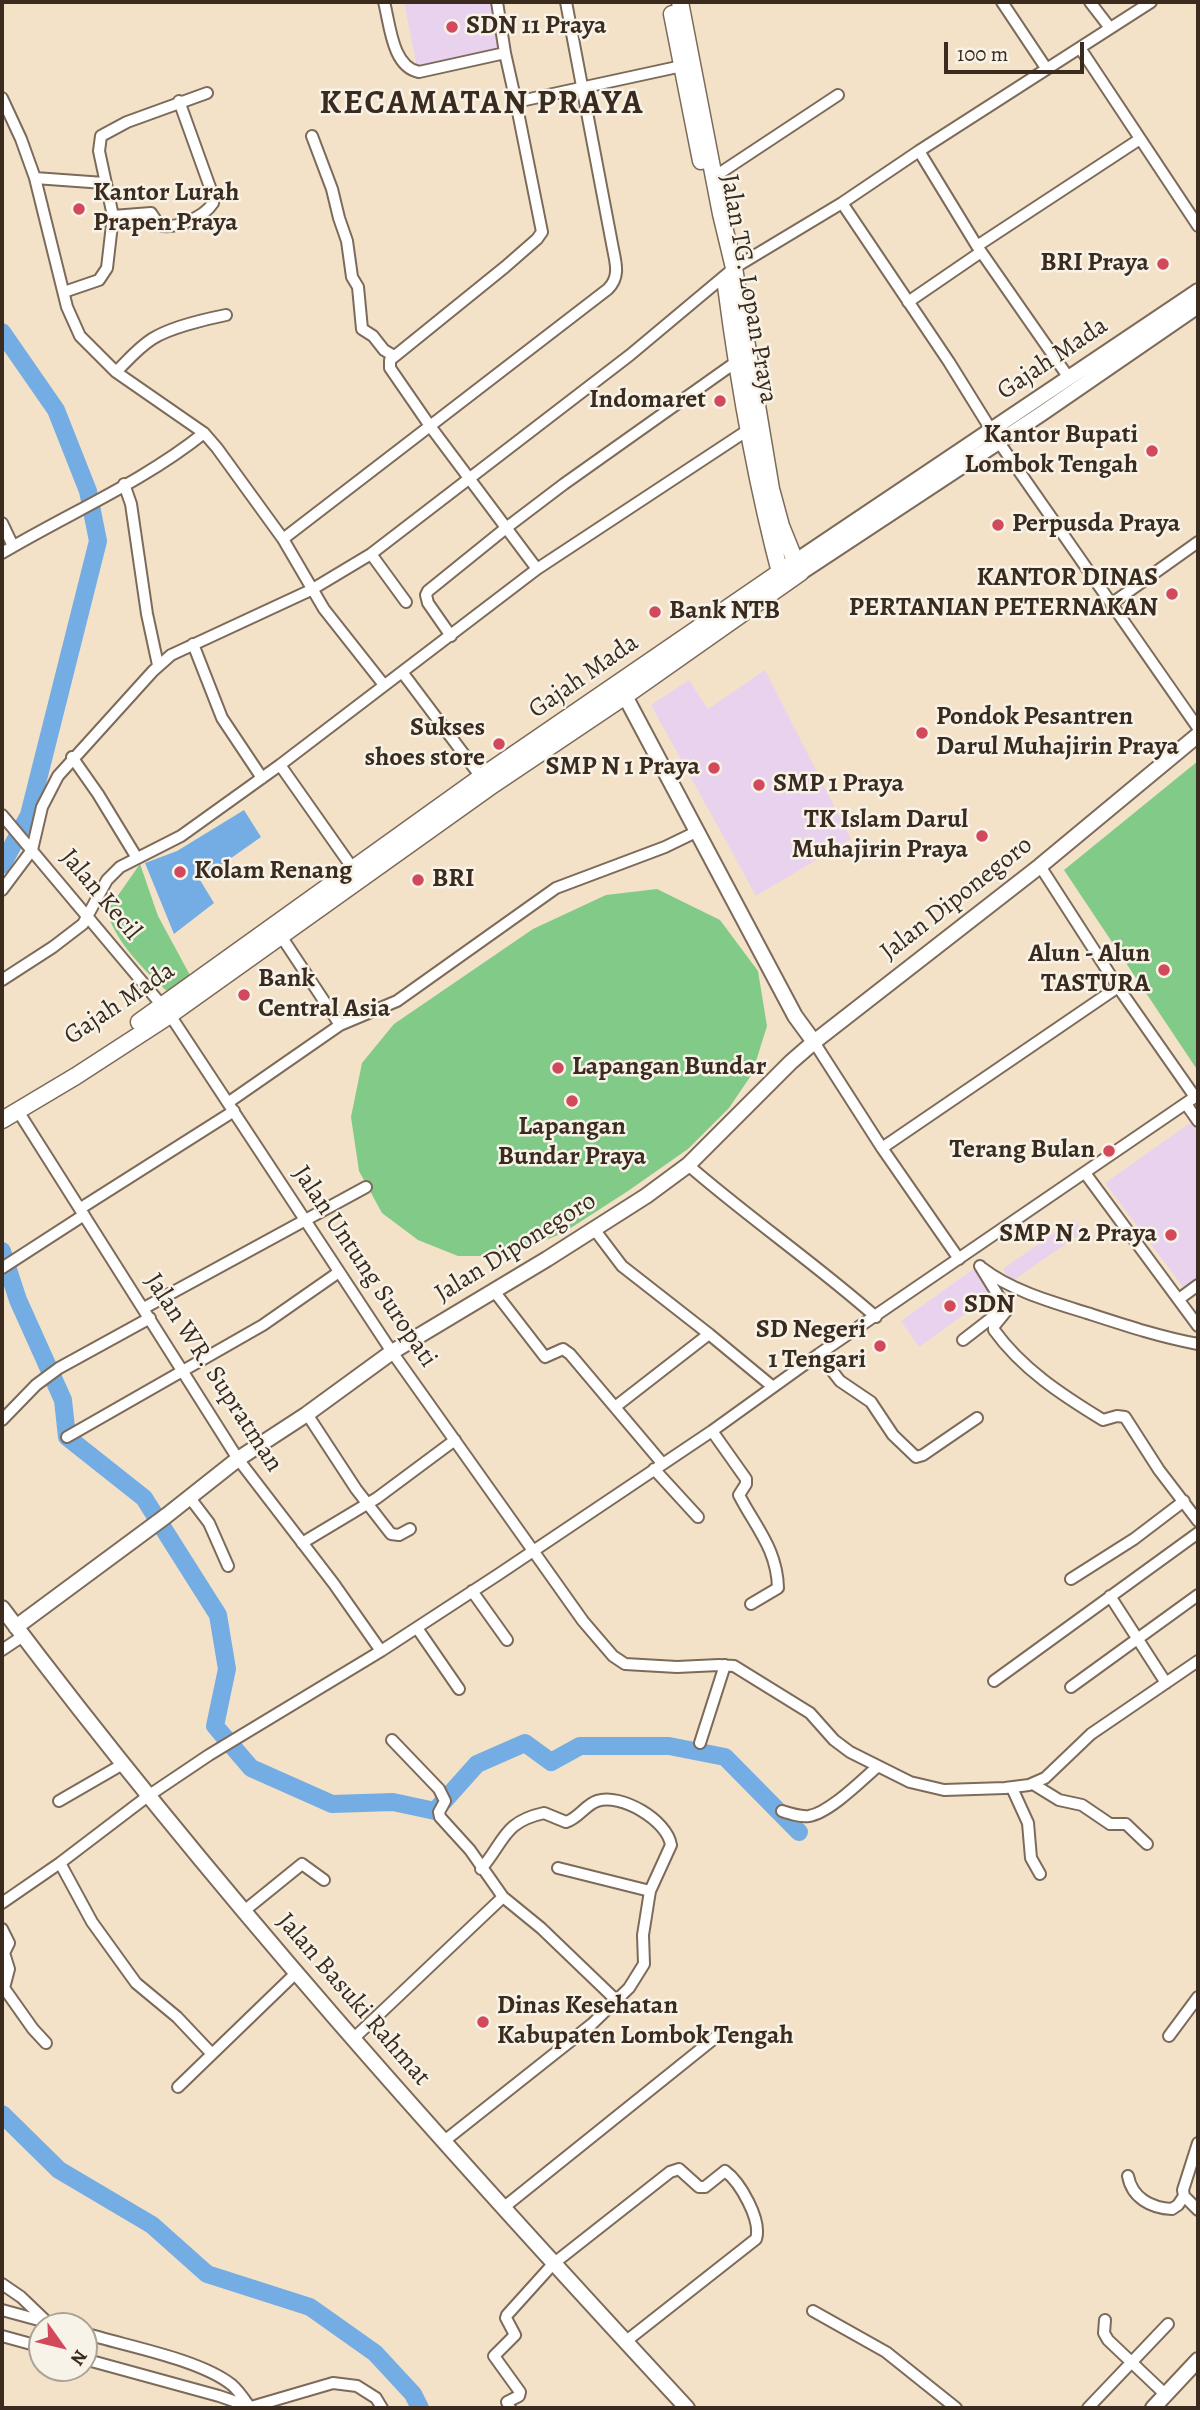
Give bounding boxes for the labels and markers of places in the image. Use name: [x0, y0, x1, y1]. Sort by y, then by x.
place label: SDN 11 Praya: [466, 11, 606, 43]
marker: SDN 11 Praya: [444, 19, 460, 35]
place label: Kantor Lurah Prapen Praya: [93, 178, 239, 240]
marker: Kantor Lurah Prapen Praya: [71, 201, 87, 217]
place label: BRI Praya: [1040, 248, 1149, 280]
marker: BRI Praya: [1155, 256, 1171, 272]
place label: Indomaret: [589, 385, 706, 417]
marker: Indomaret: [712, 393, 728, 409]
place label: Kantor Bupati Lombok Tengah: [965, 420, 1138, 481]
marker: Kantor Bupati Lombok Tengah: [1144, 443, 1160, 459]
place label: Perpusda Praya: [1012, 509, 1180, 541]
marker: Perpusda Praya: [990, 517, 1006, 533]
place label: KANTOR DINAS PERTANIAN PETERNAKAN: [849, 563, 1158, 624]
marker: KANTOR DINAS PERTANIAN PETERNAKAN: [1164, 586, 1180, 602]
place label: Bank NTB: [669, 596, 780, 628]
marker: Bank NTB: [647, 604, 663, 620]
place label: Pondok Pesantren Darul Muhajirin Praya: [936, 702, 1179, 764]
place label: Sukses shoes store: [365, 713, 485, 774]
marker: Pondok Pesantren Darul Muhajirin Praya: [914, 725, 930, 741]
marker: Sukses shoes store: [491, 736, 507, 752]
place label: SMP N 1 Praya: [546, 752, 700, 784]
marker: SMP N 1 Praya: [706, 760, 722, 776]
place label: SMP 1 Praya: [773, 769, 904, 801]
marker: SMP 1 Praya: [751, 777, 767, 793]
place label: TK Islam Darul Muhajirin Praya: [792, 805, 968, 866]
marker: TK Islam Darul Muhajirin Praya: [974, 828, 990, 844]
place label: Kolam Renang: [194, 856, 352, 888]
marker: Kolam Renang: [172, 864, 188, 880]
place label: BRI: [432, 864, 474, 896]
marker: BRI: [410, 872, 426, 888]
place label: Alun - Alun TASTURA: [1028, 939, 1150, 1000]
marker: Alun - Alun TASTURA: [1156, 962, 1172, 978]
place label: Bank Central Asia: [258, 964, 390, 1026]
marker: Bank Central Asia: [236, 987, 252, 1003]
place label: Lapangan Bundar: [572, 1052, 766, 1084]
marker: Lapangan Bundar: [550, 1060, 566, 1076]
marker: Lapangan Bundar Praya: [564, 1093, 580, 1109]
place label: Lapangan Bundar Praya: [498, 1112, 646, 1174]
place label: Terang Bulan: [950, 1135, 1095, 1167]
marker: Terang Bulan: [1101, 1143, 1117, 1159]
place label: SMP N 2 Praya: [999, 1219, 1157, 1251]
marker: SMP N 2 Praya: [1163, 1227, 1179, 1243]
place label: SDN: [964, 1290, 1015, 1322]
marker: SDN: [942, 1298, 958, 1314]
place label: SD Negeri 1 Tengari: [756, 1315, 866, 1376]
marker: SD Negeri 1 Tengari: [872, 1338, 888, 1354]
place label: Dinas Kesehatan Kabupaten Lombok Tengah: [497, 1991, 794, 2052]
marker: Dinas Kesehatan Kabupaten Lombok Tengah: [475, 2014, 491, 2030]

